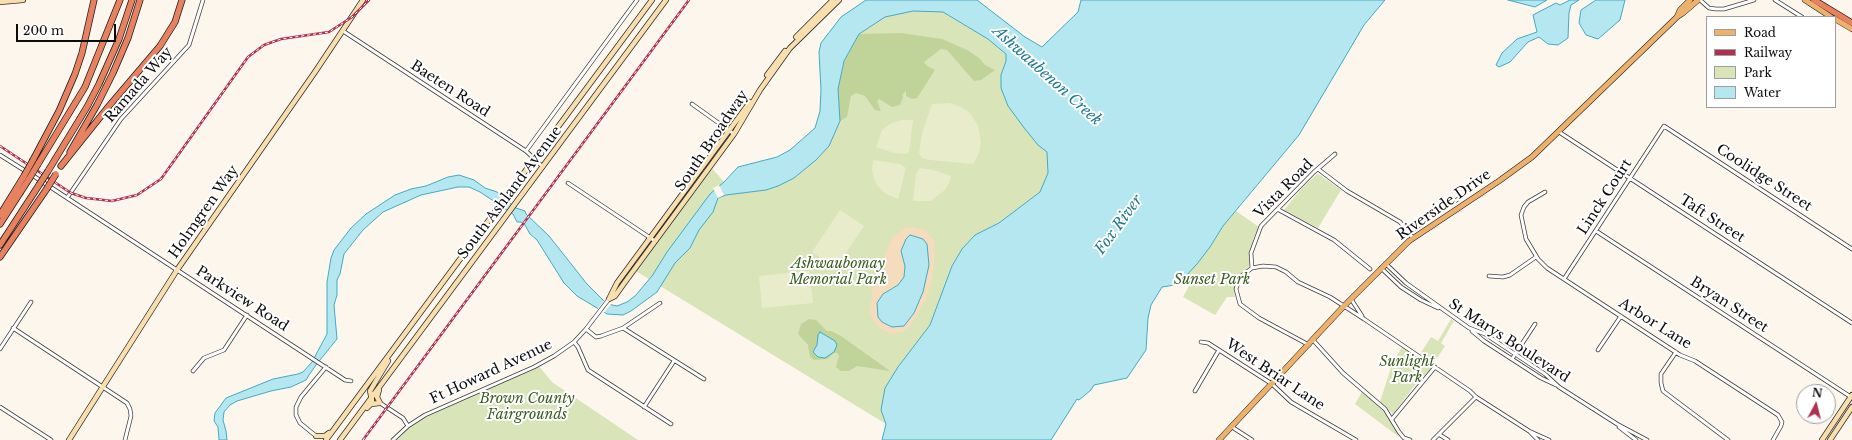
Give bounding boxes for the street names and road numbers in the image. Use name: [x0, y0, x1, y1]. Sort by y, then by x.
street label: Ramada Way: [102, 44, 176, 126]
street label: Baeten Road: [407, 57, 493, 121]
street label: South Broadway: [672, 87, 752, 195]
street label: South Ashland Avenue: [455, 123, 565, 263]
street label: Coolidge Street: [1713, 141, 1815, 215]
street label: Vista Road: [1251, 156, 1317, 222]
street label: Linck Court: [1574, 156, 1636, 238]
street label: Holmgren Way: [166, 162, 242, 262]
street label: Riverside Drive: [1394, 166, 1494, 244]
street label: Taft Street: [1676, 192, 1748, 246]
street label: Parkview Road: [193, 263, 291, 335]
street label: Bryan Street: [1687, 274, 1771, 336]
street label: Arbor Lane: [1616, 295, 1694, 353]
street label: St Marys Boulevard: [1445, 296, 1573, 386]
street label: Ft Howard Avenue: [427, 336, 555, 408]
street label: West Briar Lane: [1223, 336, 1327, 414]

